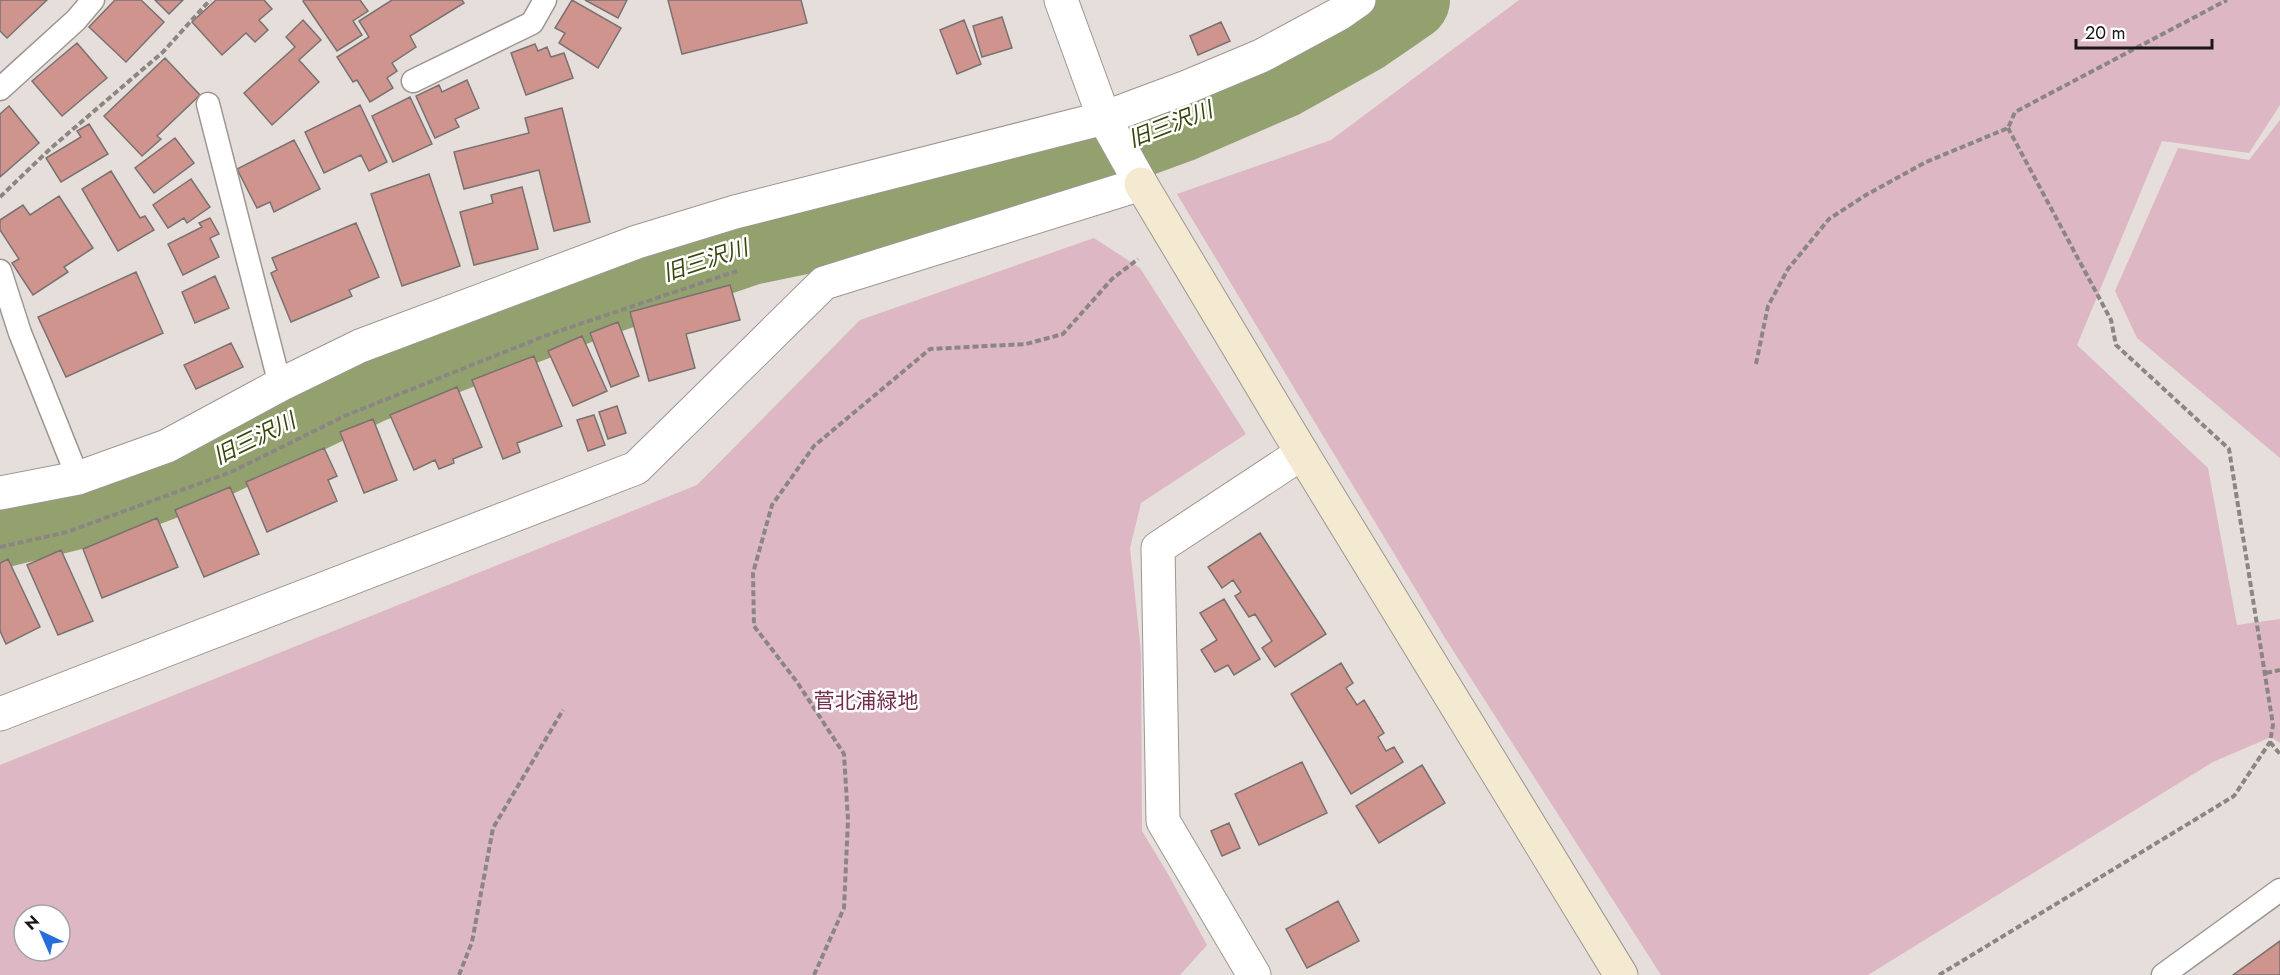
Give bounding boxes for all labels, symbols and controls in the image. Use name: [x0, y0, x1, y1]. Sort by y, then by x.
scale bar: [2076, 12, 2212, 50]
text: 20 m: [2085, 20, 2125, 46]
water label: 旧三沢川: [1123, 93, 1219, 155]
water label: 旧三沢川: [658, 231, 754, 289]
water label: 旧三沢川: [207, 403, 302, 472]
park label: 菅北浦緑地: [814, 686, 919, 716]
north arrow: [12, 903, 72, 963]
text: N: [19, 910, 44, 935]

